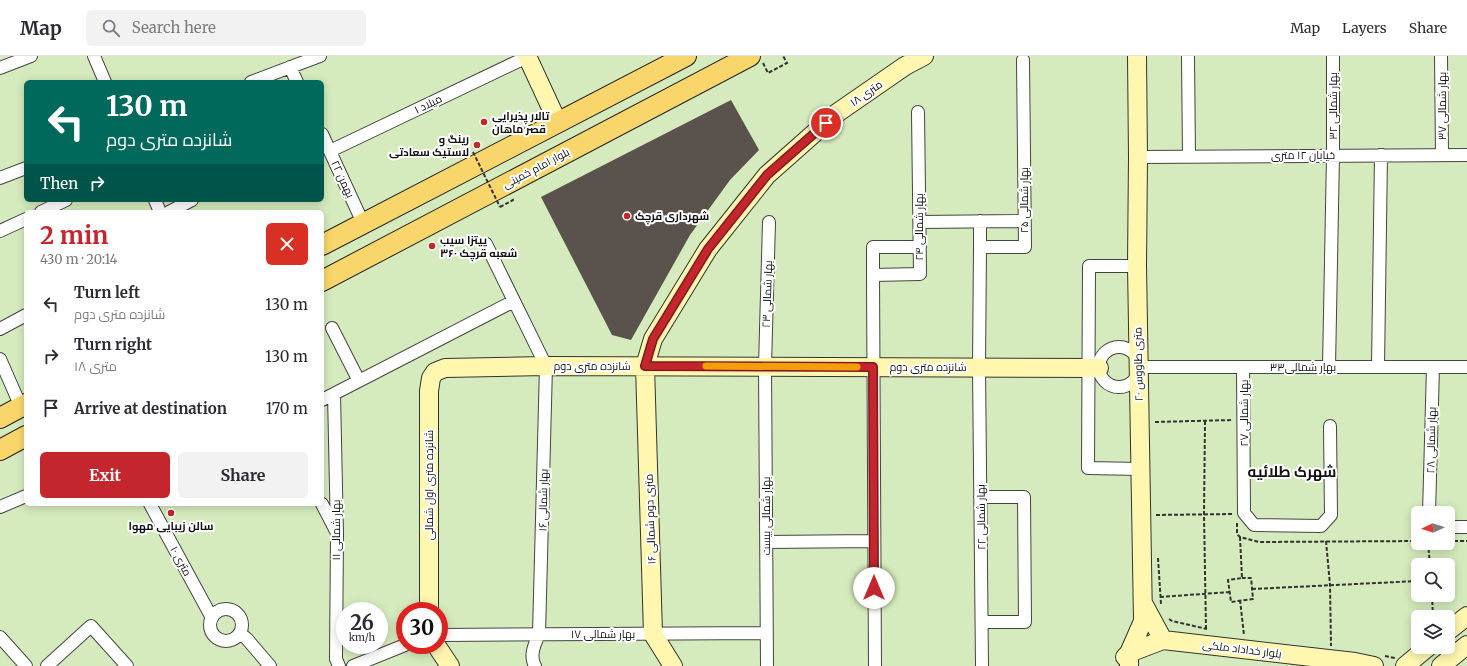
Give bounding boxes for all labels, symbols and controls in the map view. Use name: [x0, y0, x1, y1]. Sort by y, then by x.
search box: [86, 10, 366, 46]
text: Map: [20, 16, 62, 40]
icon: search: [100, 17, 122, 39]
text: Search here: [132, 18, 216, 37]
text: Map: [1290, 19, 1320, 37]
text: Layers: [1342, 19, 1387, 37]
text: Share: [1409, 19, 1447, 37]
street label: بهار شمالی ۳۲: [1326, 72, 1340, 140]
street label: بهار شمالی ۳۷: [1435, 72, 1449, 140]
street label: ۱۸ متری: [847, 77, 885, 109]
text: 130 m: [106, 88, 188, 124]
street label: میلاد ۱: [412, 91, 444, 117]
icon: left: [40, 96, 92, 148]
pin: [809, 106, 843, 140]
place label: تالار پذیرایی قصر ماهان: [492, 109, 550, 136]
icon: arrive: [815, 112, 837, 134]
marker: تالار پذیرایی قصر ماهان: [479, 117, 489, 127]
text: شانزده متری دوم: [106, 128, 232, 151]
place label: رینگ و لاستیک سعادتی: [389, 132, 469, 159]
marker: رینگ و لاستیک سعادتی: [472, 140, 482, 150]
street label: بلوار امام خمینی: [500, 145, 572, 192]
street label: خیابان ۱۲ متری: [1271, 148, 1335, 162]
street label: ۲۲ بهمن: [328, 158, 358, 200]
street label: بهار شمالی ۲۵: [1017, 167, 1031, 233]
icon: right: [86, 172, 108, 194]
text: Then: [40, 174, 78, 193]
street label: بهار شمالی ۲۴: [912, 193, 926, 261]
place label: شهرداری قرچک: [635, 209, 709, 225]
marker: شهرداری قرچک: [622, 211, 632, 221]
text: 2 min: [40, 220, 108, 251]
button: close: [266, 223, 308, 265]
place label: پیتزا سیب ۳۶۰ شعبه قرچک: [440, 233, 517, 262]
marker: پیتزا سیب ۳۶۰ شعبه قرچک: [427, 241, 437, 251]
text: 430 m · 20:14: [40, 251, 118, 268]
street label: بهار شمالی ۲۳: [759, 260, 775, 328]
text: Turn left: [74, 283, 140, 302]
icon: left: [40, 293, 62, 315]
text: 130 m: [265, 295, 308, 314]
text: شانزده متری دوم: [74, 306, 165, 323]
street label: ۲۰ متری طاووس: [1130, 327, 1146, 401]
text: Turn right: [74, 335, 152, 354]
icon: right: [40, 345, 62, 367]
text: 130 m: [265, 347, 308, 366]
text: ۱۸ متری: [74, 358, 117, 375]
street label: شانزده متری دوم: [553, 359, 631, 374]
street label: شانزده متری دوم: [889, 360, 967, 375]
street label: بهار شمالی۳۳: [1270, 360, 1336, 374]
street label: بهار شمالی ۲۷: [1237, 380, 1251, 446]
icon: arrive: [40, 397, 62, 419]
text: Arrive at destination: [74, 399, 227, 418]
text: 170 m: [266, 399, 308, 418]
street label: بهار شمالی ۲۸: [1423, 406, 1439, 473]
street label: شانزده متری اول شمالی: [422, 430, 436, 540]
button: Exit: [40, 452, 170, 498]
button: Share: [178, 452, 308, 498]
district label: شهرک طلائیه: [1248, 462, 1336, 481]
street label: بهار شمالی ۱۶: [535, 468, 551, 531]
street label: ۱۶ متری دوم شمالی: [641, 473, 660, 565]
street label: بهار شمالی بیست: [759, 477, 773, 555]
street label: بهار شمالی ۲۲: [973, 484, 989, 550]
street label: بهار شمالی ۱۱: [329, 500, 343, 560]
north arrow: [1411, 506, 1455, 550]
map controls: [1411, 506, 1455, 654]
marker: سالن زیبایی مهوا: [166, 508, 176, 518]
place label: سالن زیبایی مهوا: [129, 519, 213, 534]
street label: ۱۰ متری: [167, 543, 195, 579]
button: search: [1411, 558, 1455, 602]
position arrow: [853, 567, 895, 609]
speed limit sign: 30: [396, 602, 448, 654]
text: 26: [350, 610, 374, 635]
button: layers: [1411, 610, 1455, 654]
street label: بهار شمالی ۱۷: [571, 627, 635, 641]
text: km/h: [349, 631, 375, 644]
street label: بلوار خداداد ملکی: [1202, 637, 1282, 661]

